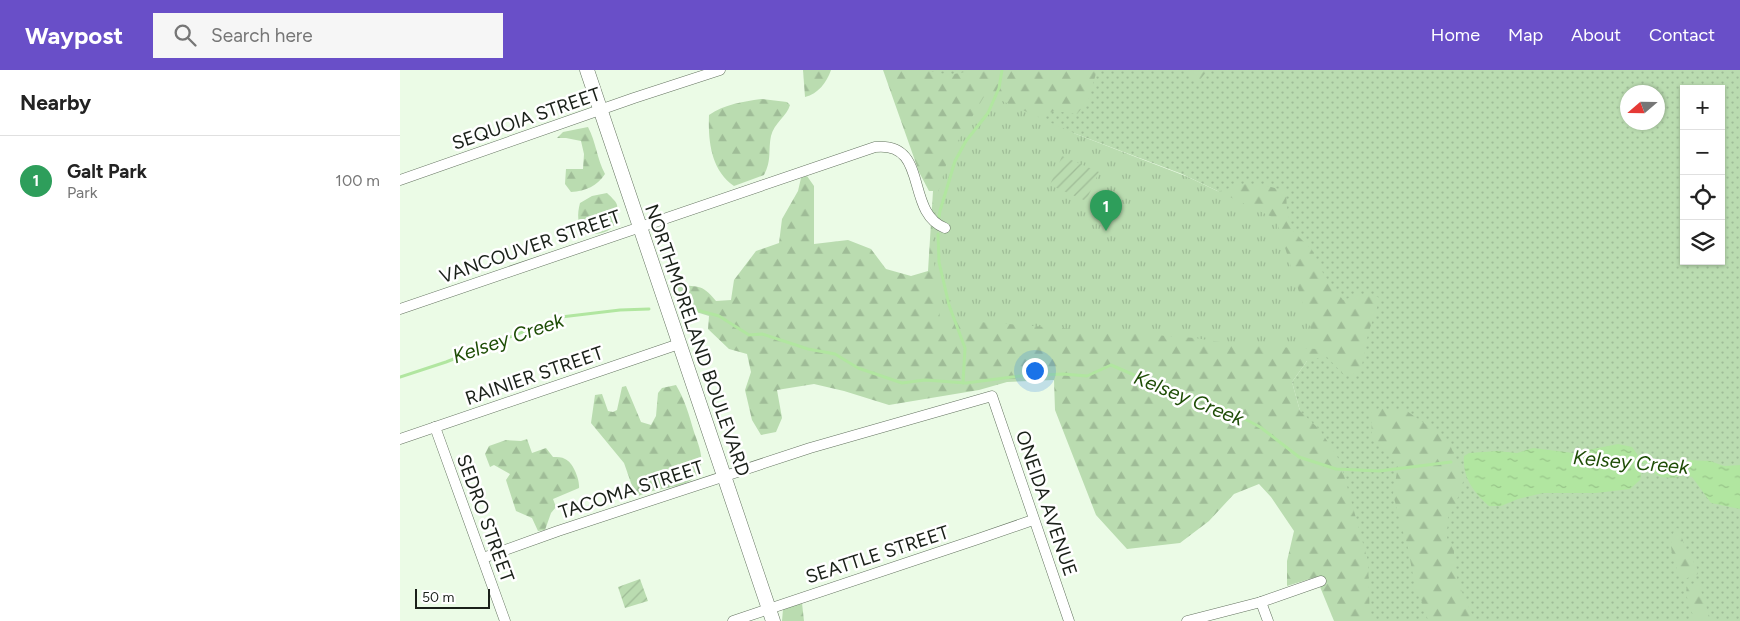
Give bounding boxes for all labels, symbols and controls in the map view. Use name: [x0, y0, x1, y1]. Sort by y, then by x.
search box: [153, 13, 503, 58]
text: Waypost: [25, 21, 123, 50]
icon: search: [171, 21, 199, 49]
text: Search here: [211, 24, 313, 47]
text: Home: [1431, 24, 1480, 46]
text: Map: [1508, 24, 1543, 46]
text: About: [1571, 24, 1621, 46]
text: Contact: [1649, 24, 1715, 46]
street label: SEQUOIA STREET: [449, 82, 604, 155]
north arrow: [1620, 85, 1665, 130]
map controls: [1680, 85, 1725, 265]
button: +: [1680, 85, 1725, 130]
text: Nearby: [20, 90, 91, 115]
button: −: [1680, 130, 1725, 175]
text: Galt Park: [67, 160, 147, 183]
text: 1: [33, 171, 39, 190]
text: 100 m: [335, 171, 380, 190]
button: locate: [1680, 175, 1725, 220]
text: Park: [67, 183, 97, 202]
pin: 1: [1090, 190, 1122, 231]
street label: NORTHMORELAND BOULEVARD: [640, 201, 755, 479]
street label: VANCOUVER STREET: [437, 205, 624, 288]
button: layers: [1680, 220, 1725, 265]
water label: Kelsey Creek: [449, 307, 568, 368]
street label: RAINIER STREET: [462, 341, 607, 410]
your location: [1022, 358, 1048, 384]
water label: Kelsey Creek: [1131, 365, 1248, 431]
street label: ONEIDA AVENUE: [1011, 427, 1082, 579]
water label: Kelsey Creek: [1572, 445, 1691, 479]
street label: SEDRO STREET: [452, 451, 519, 586]
street label: TACOMA STREET: [556, 455, 707, 524]
street label: SEATTLE STREET: [803, 520, 952, 588]
scale bar: [415, 586, 490, 609]
text: 50 m: [422, 589, 454, 606]

